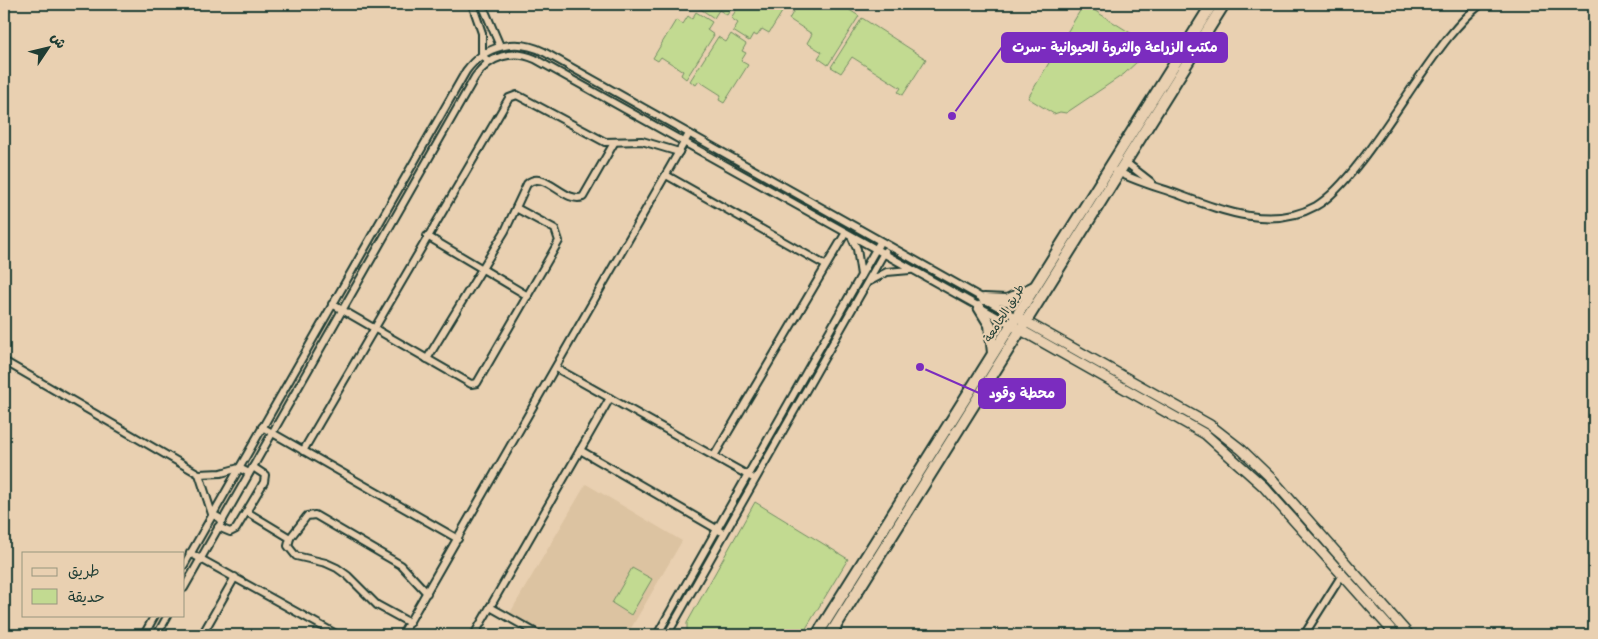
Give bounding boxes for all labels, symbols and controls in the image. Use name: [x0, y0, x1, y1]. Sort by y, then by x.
north arrow: [22, 22, 72, 72]
text: ش: [47, 30, 70, 52]
callout: مكتب الزراعة والثروة الحيوانية -سرت: [1002, 33, 1227, 62]
text: مكتب الزراعة والثروة الحيوانية -سرت: [1012, 39, 1218, 57]
street label: طريق الجامعة: [981, 281, 1028, 345]
callout: محطة وقود: [979, 379, 1065, 408]
text: محطة وقود: [989, 385, 1055, 403]
legend: [22, 552, 185, 616]
text: طريق: [68, 562, 100, 581]
text: حديقة: [68, 588, 105, 607]

